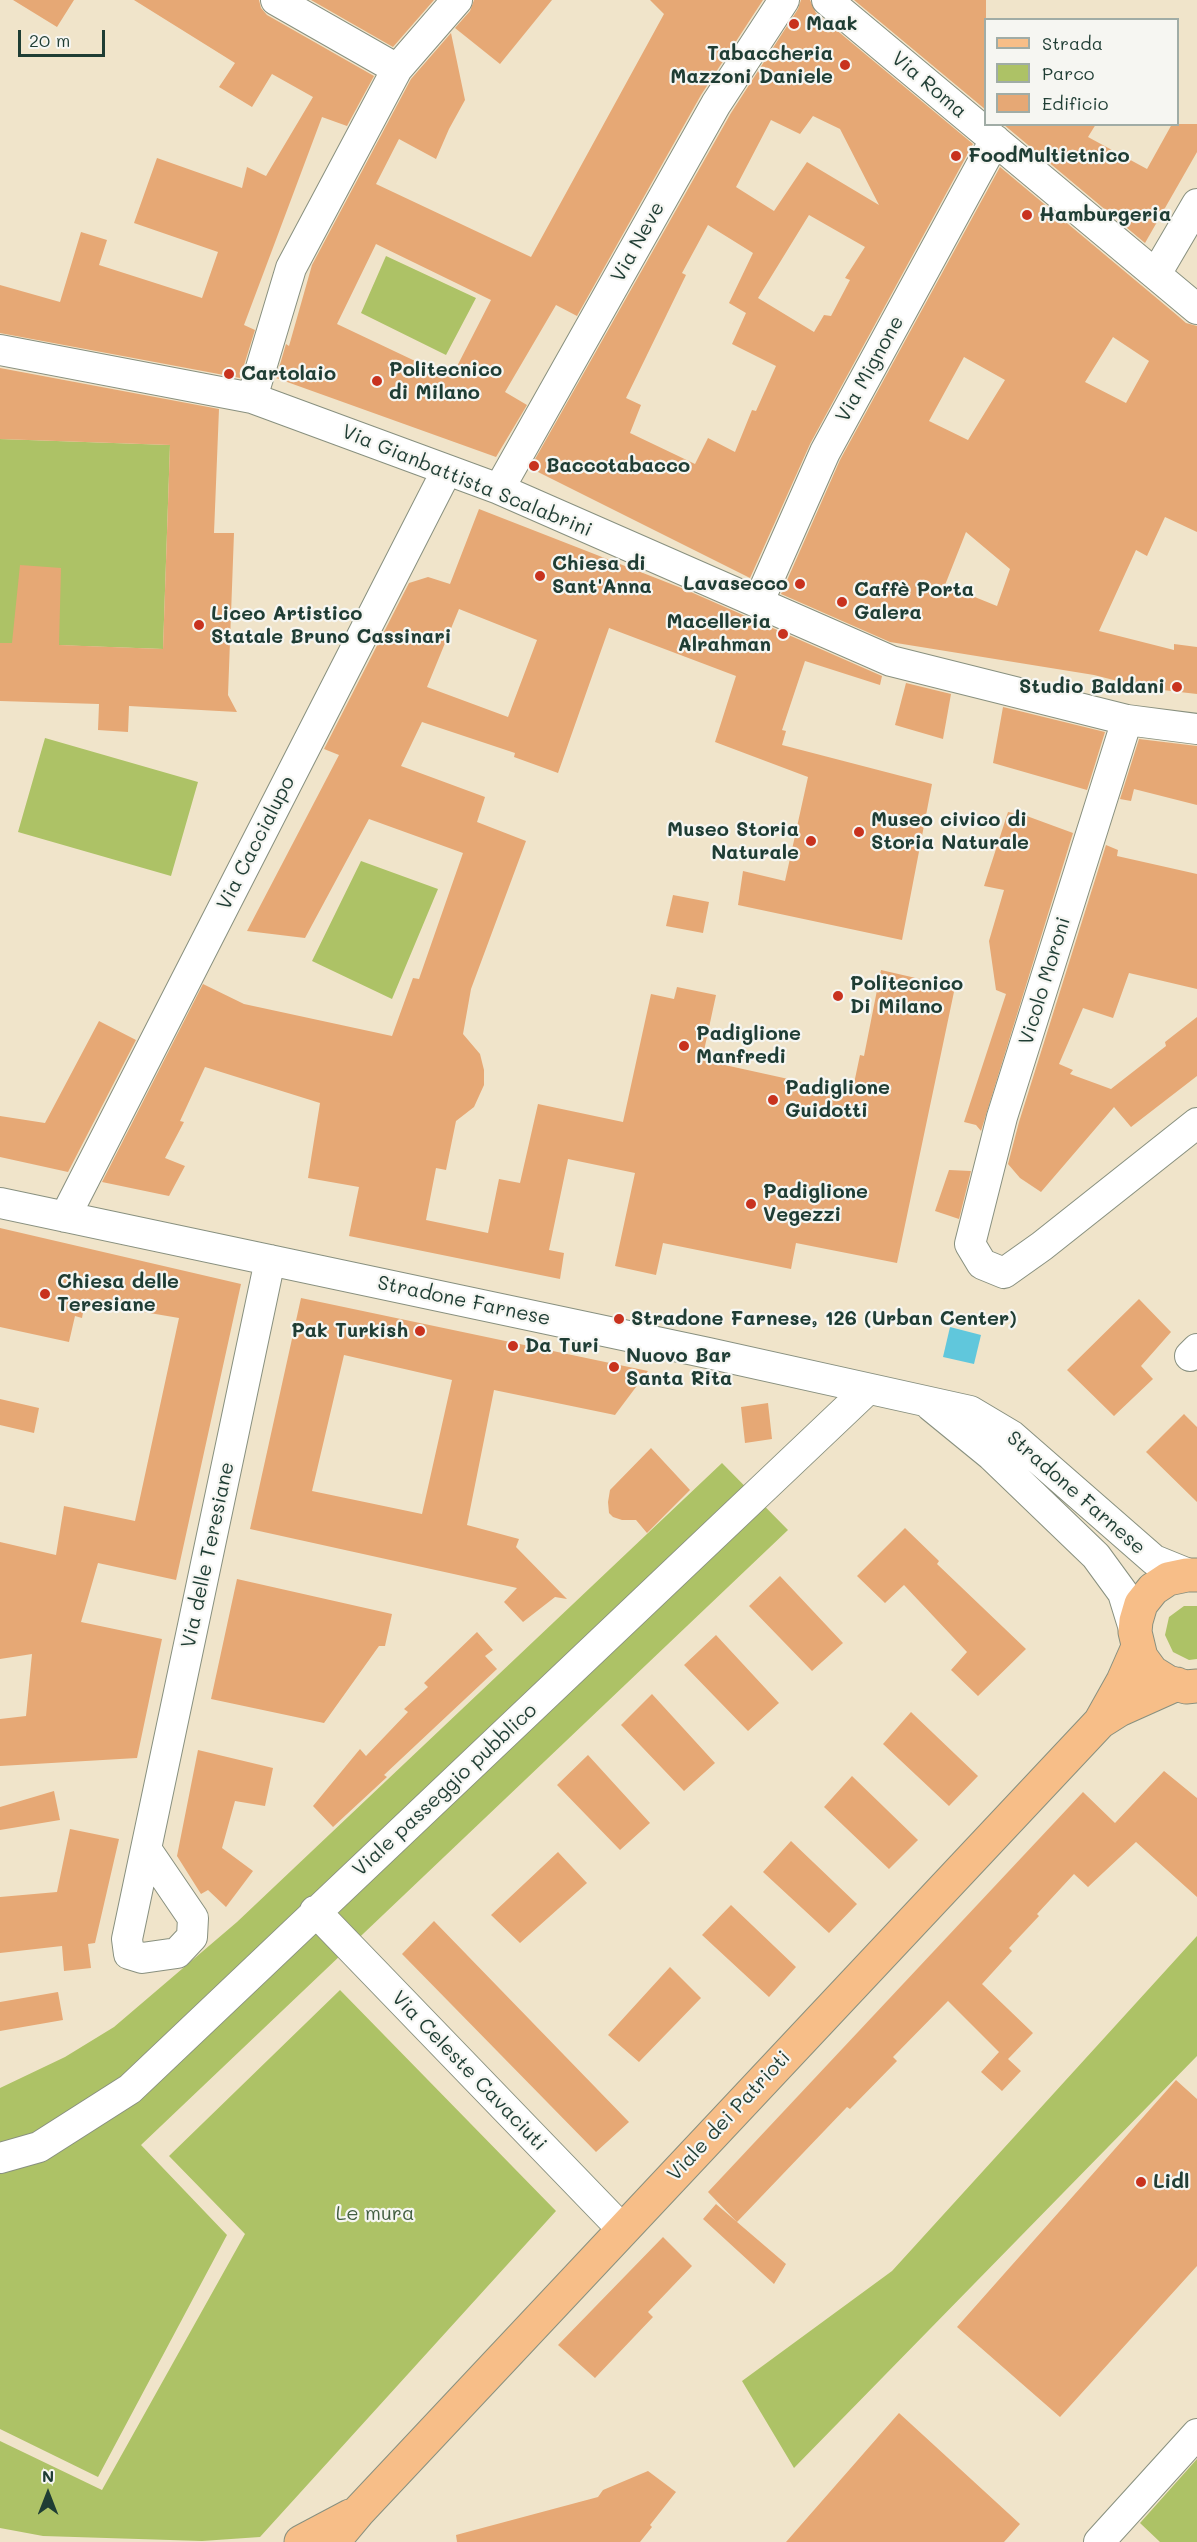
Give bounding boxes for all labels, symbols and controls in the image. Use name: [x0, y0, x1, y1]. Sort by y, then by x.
place label: Maak: [806, 12, 858, 36]
marker: Maak: [787, 17, 801, 31]
scale bar: [21, 18, 108, 56]
legend: [984, 18, 1179, 126]
text: 20 m: [29, 28, 70, 52]
text: Strada: [1042, 31, 1103, 55]
place label: Tabaccheria Mazzoni Daniele: [670, 42, 833, 89]
street label: Via Roma: [886, 47, 972, 123]
marker: Tabaccheria Mazzoni Daniele: [838, 58, 852, 72]
text: Parco: [1042, 61, 1095, 85]
text: Edificio: [1042, 91, 1109, 115]
place label: FoodMultietnico: [968, 144, 1130, 168]
marker: FoodMultietnico: [949, 149, 963, 163]
street label: Via Neve: [606, 198, 670, 286]
place label: Hamburgeria: [1039, 203, 1171, 227]
marker: Hamburgeria: [1020, 208, 1034, 222]
street label: Via Mignone: [831, 312, 909, 426]
place label: Politecnico di Milano: [389, 358, 502, 405]
place label: Cartolaio: [241, 362, 336, 386]
marker: Cartolaio: [222, 367, 236, 381]
marker: Politecnico di Milano: [370, 374, 384, 388]
street label: Via Gianbattista Scalabrini: [338, 420, 596, 542]
place label: Baccotabacco: [546, 454, 690, 478]
marker: Baccotabacco: [527, 459, 541, 473]
place label: Chiesa di Sant'Anna: [552, 552, 652, 599]
marker: Chiesa di Sant'Anna: [533, 569, 547, 583]
place label: Lavasecco: [683, 572, 788, 596]
marker: Lavasecco: [793, 577, 807, 591]
place label: Caffè Porta Galera: [854, 578, 974, 625]
marker: Caffè Porta Galera: [835, 595, 849, 609]
place label: Liceo Artistico Statale Bruno Cassinari: [211, 602, 452, 649]
place label: Macelleria Alrahman: [666, 610, 771, 657]
marker: Liceo Artistico Statale Bruno Cassinari: [192, 618, 206, 632]
marker: Macelleria Alrahman: [776, 627, 790, 641]
place label: Studio Baldani: [1019, 675, 1165, 699]
marker: Studio Baldani: [1170, 680, 1184, 694]
street label: Via Caccialupo: [212, 772, 300, 914]
place label: Museo civico di Storia Naturale: [871, 808, 1029, 855]
place label: Museo Storia Naturale: [667, 818, 799, 865]
marker: Museo civico di Storia Naturale: [852, 825, 866, 839]
marker: Museo Storia Naturale: [804, 834, 818, 848]
street label: Vicolo Moroni: [1014, 914, 1076, 1048]
place label: Politecnico Di Milano: [850, 972, 963, 1019]
marker: Politecnico Di Milano: [831, 989, 845, 1003]
place label: Padiglione Manfredi: [696, 1022, 801, 1069]
marker: Padiglione Manfredi: [677, 1039, 691, 1053]
place label: Padiglione Guidotti: [785, 1076, 890, 1123]
marker: Padiglione Guidotti: [766, 1093, 780, 1107]
place label: Padiglione Vegezzi: [763, 1180, 868, 1227]
marker: Padiglione Vegezzi: [744, 1197, 758, 1211]
place label: Chiesa delle Teresiane: [57, 1270, 179, 1317]
street label: Stradone Farnese: [375, 1271, 553, 1331]
marker: Chiesa delle Teresiane: [38, 1287, 52, 1301]
place label: Stradone Farnese, 126 (Urban Center): [631, 1307, 1017, 1331]
marker: Stradone Farnese, 126 (Urban Center): [612, 1312, 626, 1326]
place label: Pak Turkish: [291, 1319, 408, 1343]
marker: Pak Turkish: [413, 1324, 427, 1338]
place label: Da Turi: [525, 1334, 599, 1358]
marker: Da Turi: [506, 1339, 520, 1353]
place label: Nuovo Bar Santa Rita: [626, 1344, 732, 1391]
marker: Nuovo Bar Santa Rita: [607, 1360, 621, 1374]
street label: Stradone Farnese: [1002, 1426, 1150, 1560]
street label: Via delle Teresiane: [177, 1460, 239, 1650]
street label: Viale passeggio pubblico: [348, 1698, 542, 1882]
street label: Via Celeste Cavaciuti: [386, 1986, 552, 2156]
street label: Viale dei Patrioti: [663, 2046, 795, 2186]
place label: Lidl: [1153, 2170, 1189, 2194]
marker: Lidl: [1134, 2175, 1148, 2189]
park label: Le mura: [336, 2202, 414, 2226]
north arrow: [18, 2464, 78, 2524]
text: N: [42, 2465, 54, 2486]

